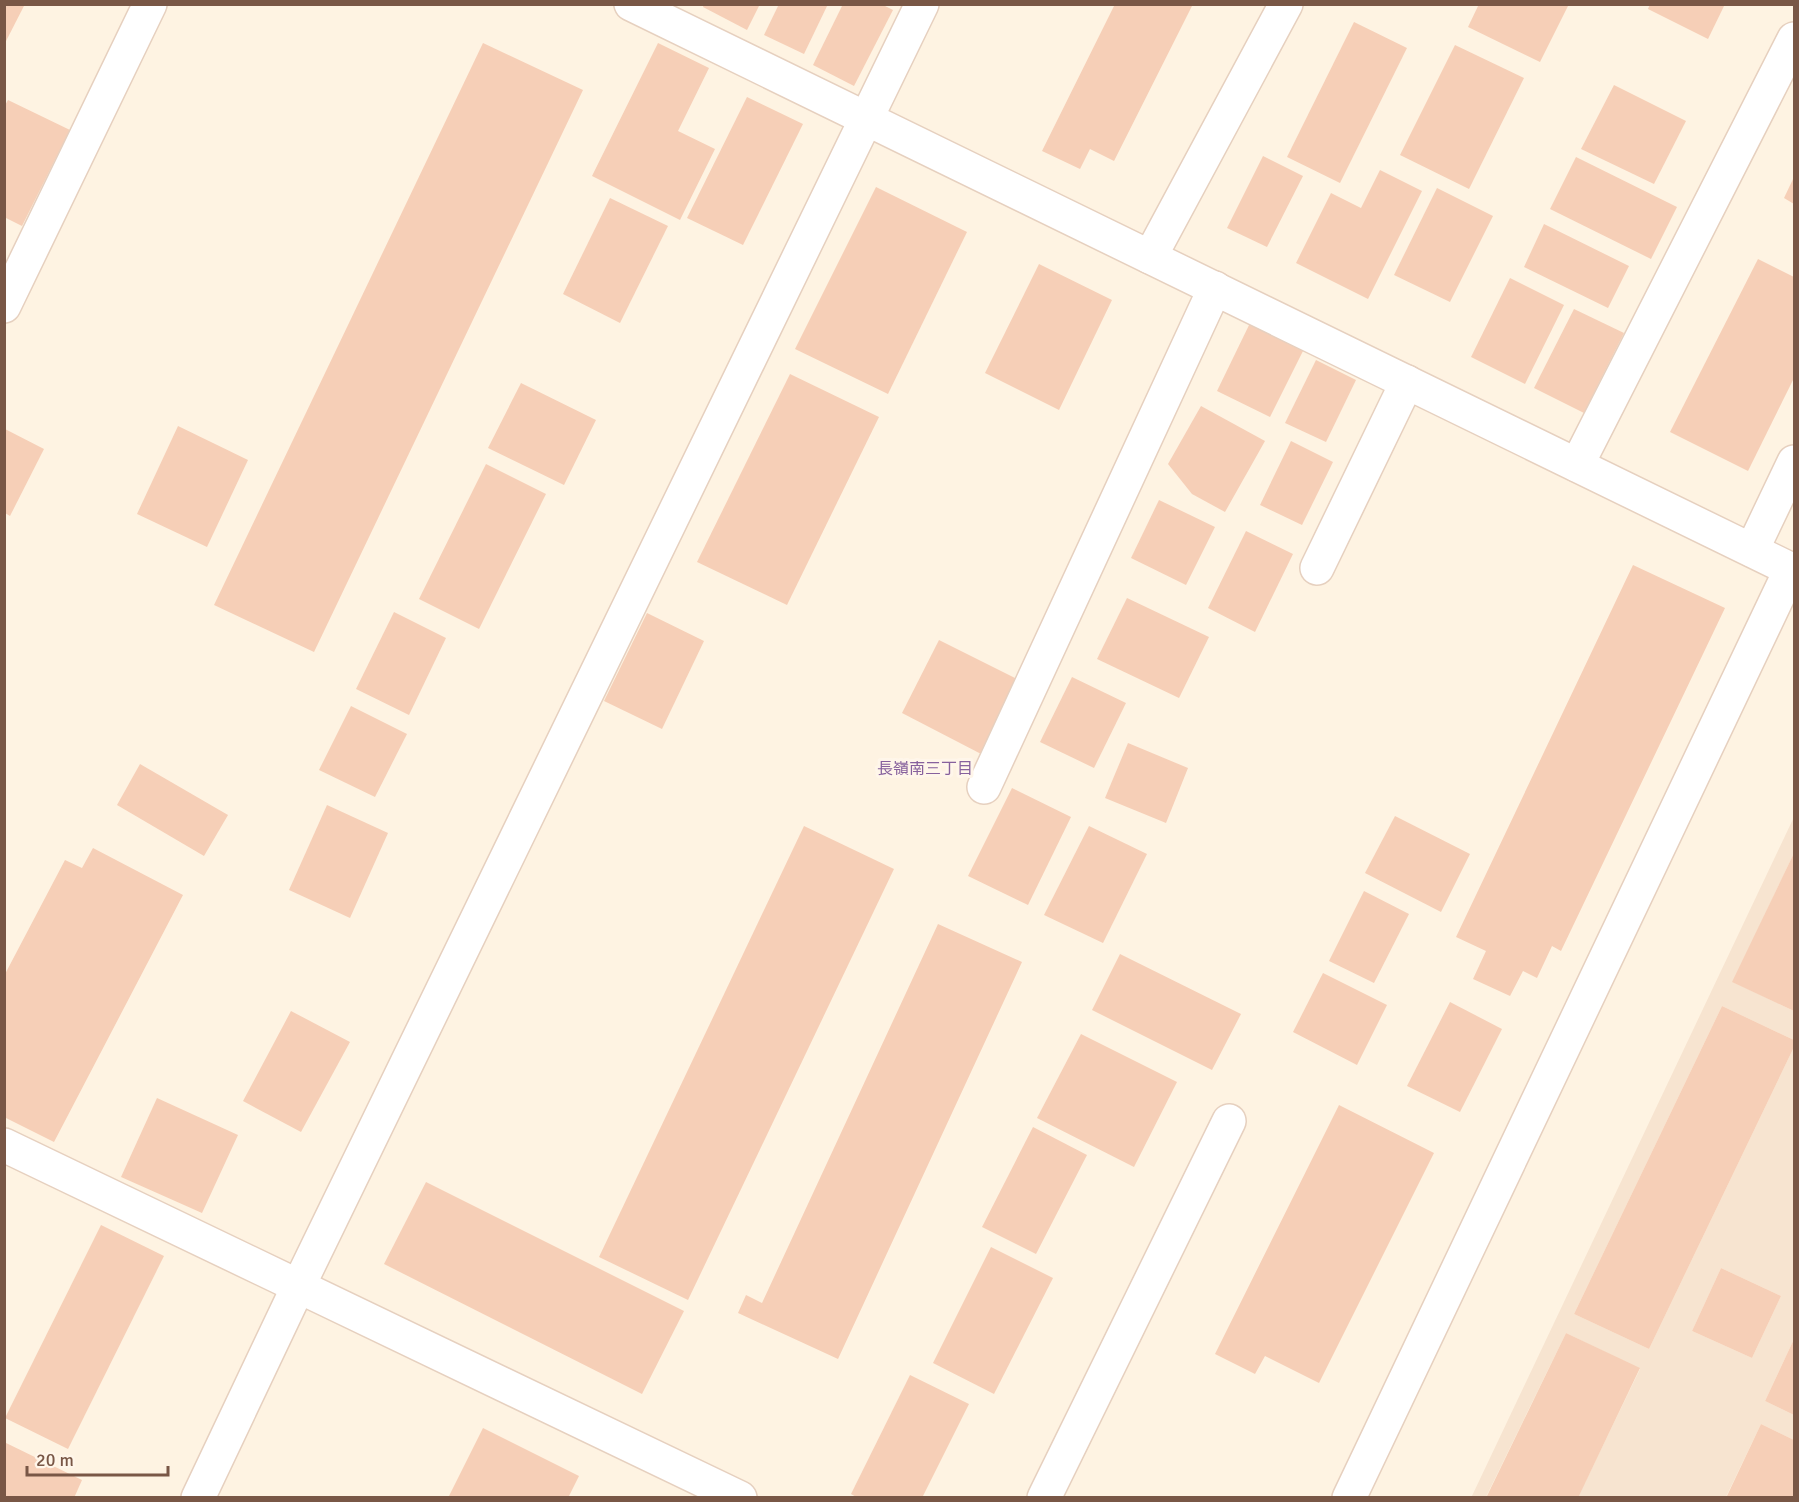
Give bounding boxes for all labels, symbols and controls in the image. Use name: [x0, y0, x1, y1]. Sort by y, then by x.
district label: 長嶺南三丁目: [877, 759, 973, 779]
scale bar: [27, 1439, 168, 1477]
text: 20 m: [36, 1449, 74, 1471]

